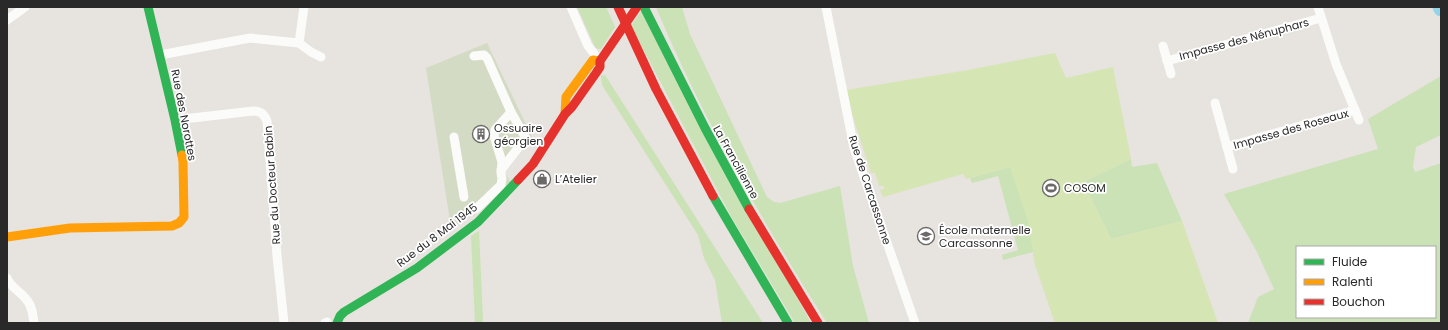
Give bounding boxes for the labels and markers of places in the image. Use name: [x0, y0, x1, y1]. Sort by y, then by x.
place label: Ossuaire géorgien: [494, 120, 543, 149]
building icon: Ossuaire géorgien: [471, 124, 491, 144]
shop icon: L’Atelier: [532, 169, 552, 189]
place label: L’Atelier: [555, 171, 597, 187]
sports icon: COSOM: [1041, 178, 1061, 198]
place label: COSOM: [1064, 180, 1106, 196]
place label: École maternelle Carcassonne: [939, 222, 1031, 251]
school or university icon: École maternelle Carcassonne: [916, 226, 936, 246]

